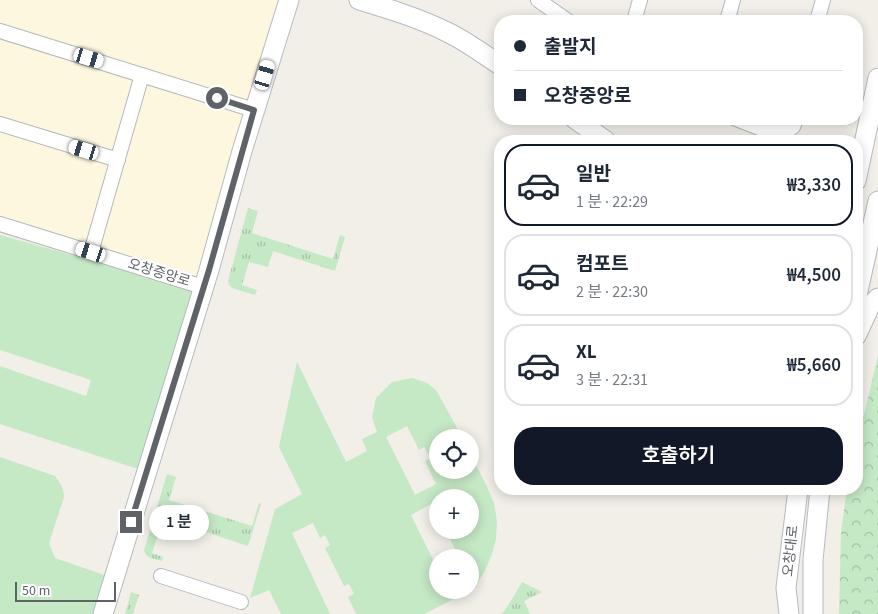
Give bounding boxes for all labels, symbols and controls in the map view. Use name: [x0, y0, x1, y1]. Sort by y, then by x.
text: 출발지: [544, 34, 596, 61]
car: [72, 46, 105, 70]
car: [253, 58, 276, 92]
text: 오창중앙로: [544, 83, 631, 110]
route start: [206, 87, 228, 109]
car: [67, 138, 100, 162]
text: 일반: [576, 161, 611, 188]
icon: car: [516, 163, 561, 208]
text: ₩3,330: [787, 172, 841, 199]
text: 1 분 · 22:29: [576, 191, 648, 213]
car: [74, 240, 107, 264]
text: 컴포트: [576, 251, 628, 278]
icon: car: [516, 253, 561, 298]
street label: 오창중앙로: [125, 254, 193, 292]
text: ₩4,500: [787, 262, 841, 289]
text: 2 분 · 22:30: [576, 281, 648, 303]
text: XL: [576, 339, 597, 366]
icon: car: [516, 343, 561, 388]
text: ₩5,660: [787, 352, 841, 379]
text: 3 분 · 22:31: [576, 369, 648, 391]
button: 호출하기: [514, 427, 843, 485]
map controls: [429, 429, 479, 599]
button: locate: [429, 429, 479, 479]
button: +: [429, 489, 479, 539]
callout: 1 분: [148, 504, 208, 540]
route end: [120, 511, 142, 533]
text: 1 분: [166, 511, 192, 533]
street label: 오창대로: [778, 524, 804, 578]
button: −: [429, 549, 479, 599]
scale bar: [15, 579, 116, 602]
text: 50 m: [22, 581, 50, 601]

